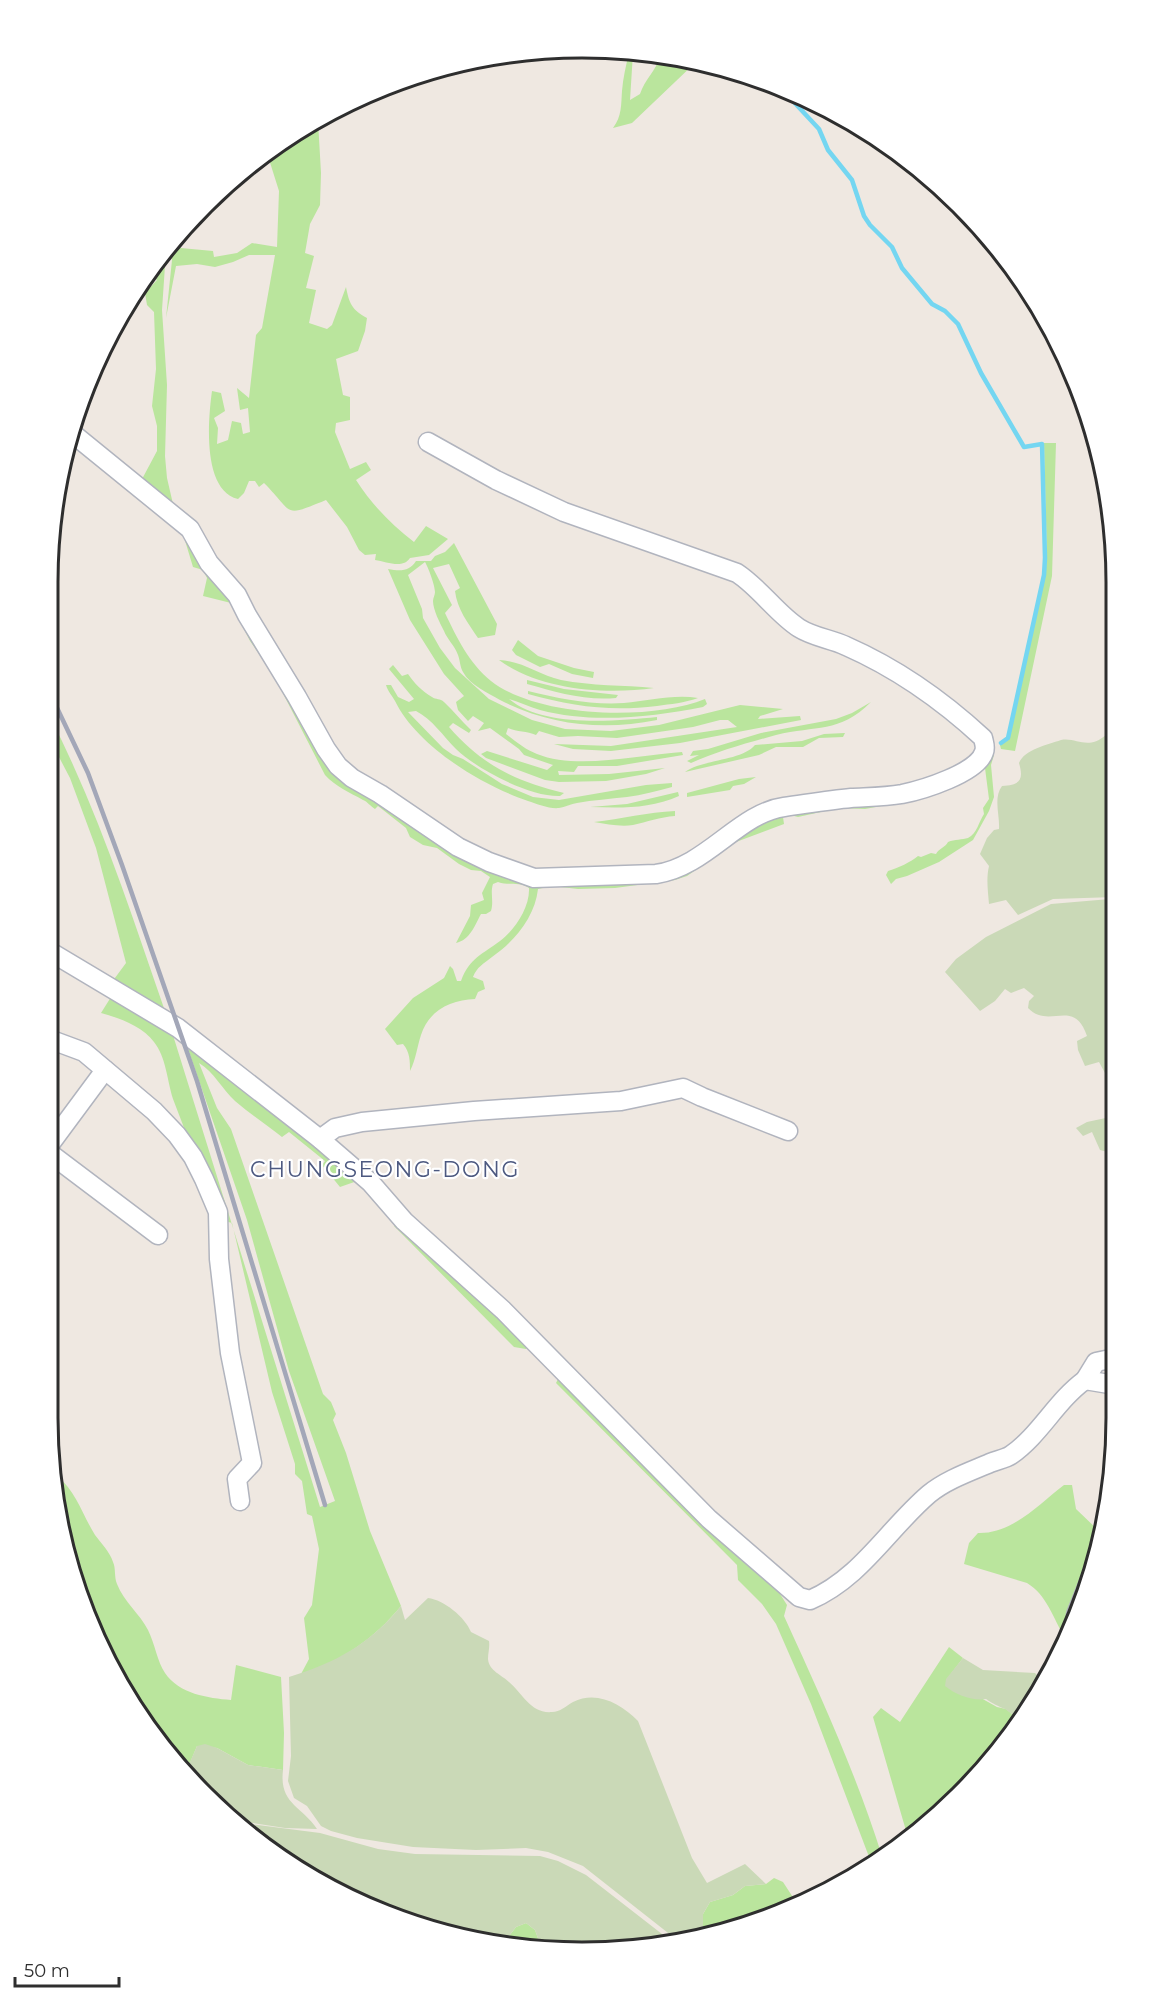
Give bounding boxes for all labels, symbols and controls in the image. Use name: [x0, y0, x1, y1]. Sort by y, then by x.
district label: CHUNGSEONG-DONG: [250, 1156, 520, 1183]
scale bar: [15, 1950, 118, 1988]
text: 50 m: [24, 1960, 70, 1982]

